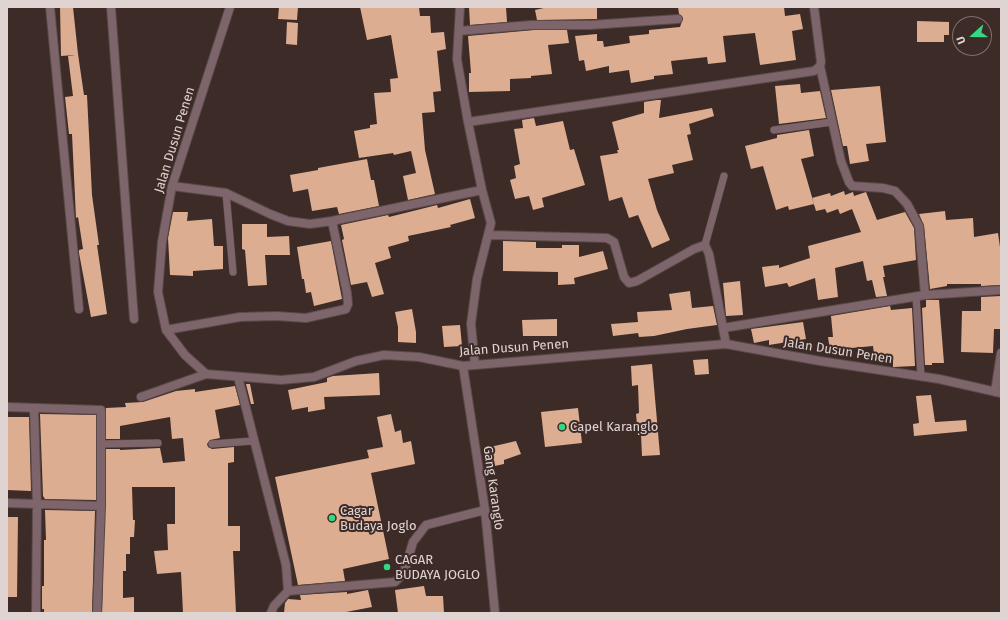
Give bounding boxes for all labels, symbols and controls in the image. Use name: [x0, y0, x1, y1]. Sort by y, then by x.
north arrow: [952, 16, 992, 56]
text: U: [954, 34, 969, 46]
street label: Jalan Dusun Penen: [151, 85, 199, 195]
street label: Jalan Dusun Penen: [782, 335, 894, 367]
street label: Jalan Dusun Penen: [459, 336, 569, 360]
place label: Capel Karanglo: [570, 419, 658, 435]
marker: Capel Karanglo: [557, 422, 567, 432]
street label: Gang Karanglo: [479, 445, 507, 531]
place label: Cagar Budaya Joglo: [340, 503, 416, 534]
marker: Cagar Budaya Joglo: [327, 513, 337, 523]
place label: CAGAR BUDAYA JOGLO: [395, 552, 480, 583]
marker: CAGAR BUDAYA JOGLO: [382, 562, 392, 572]

